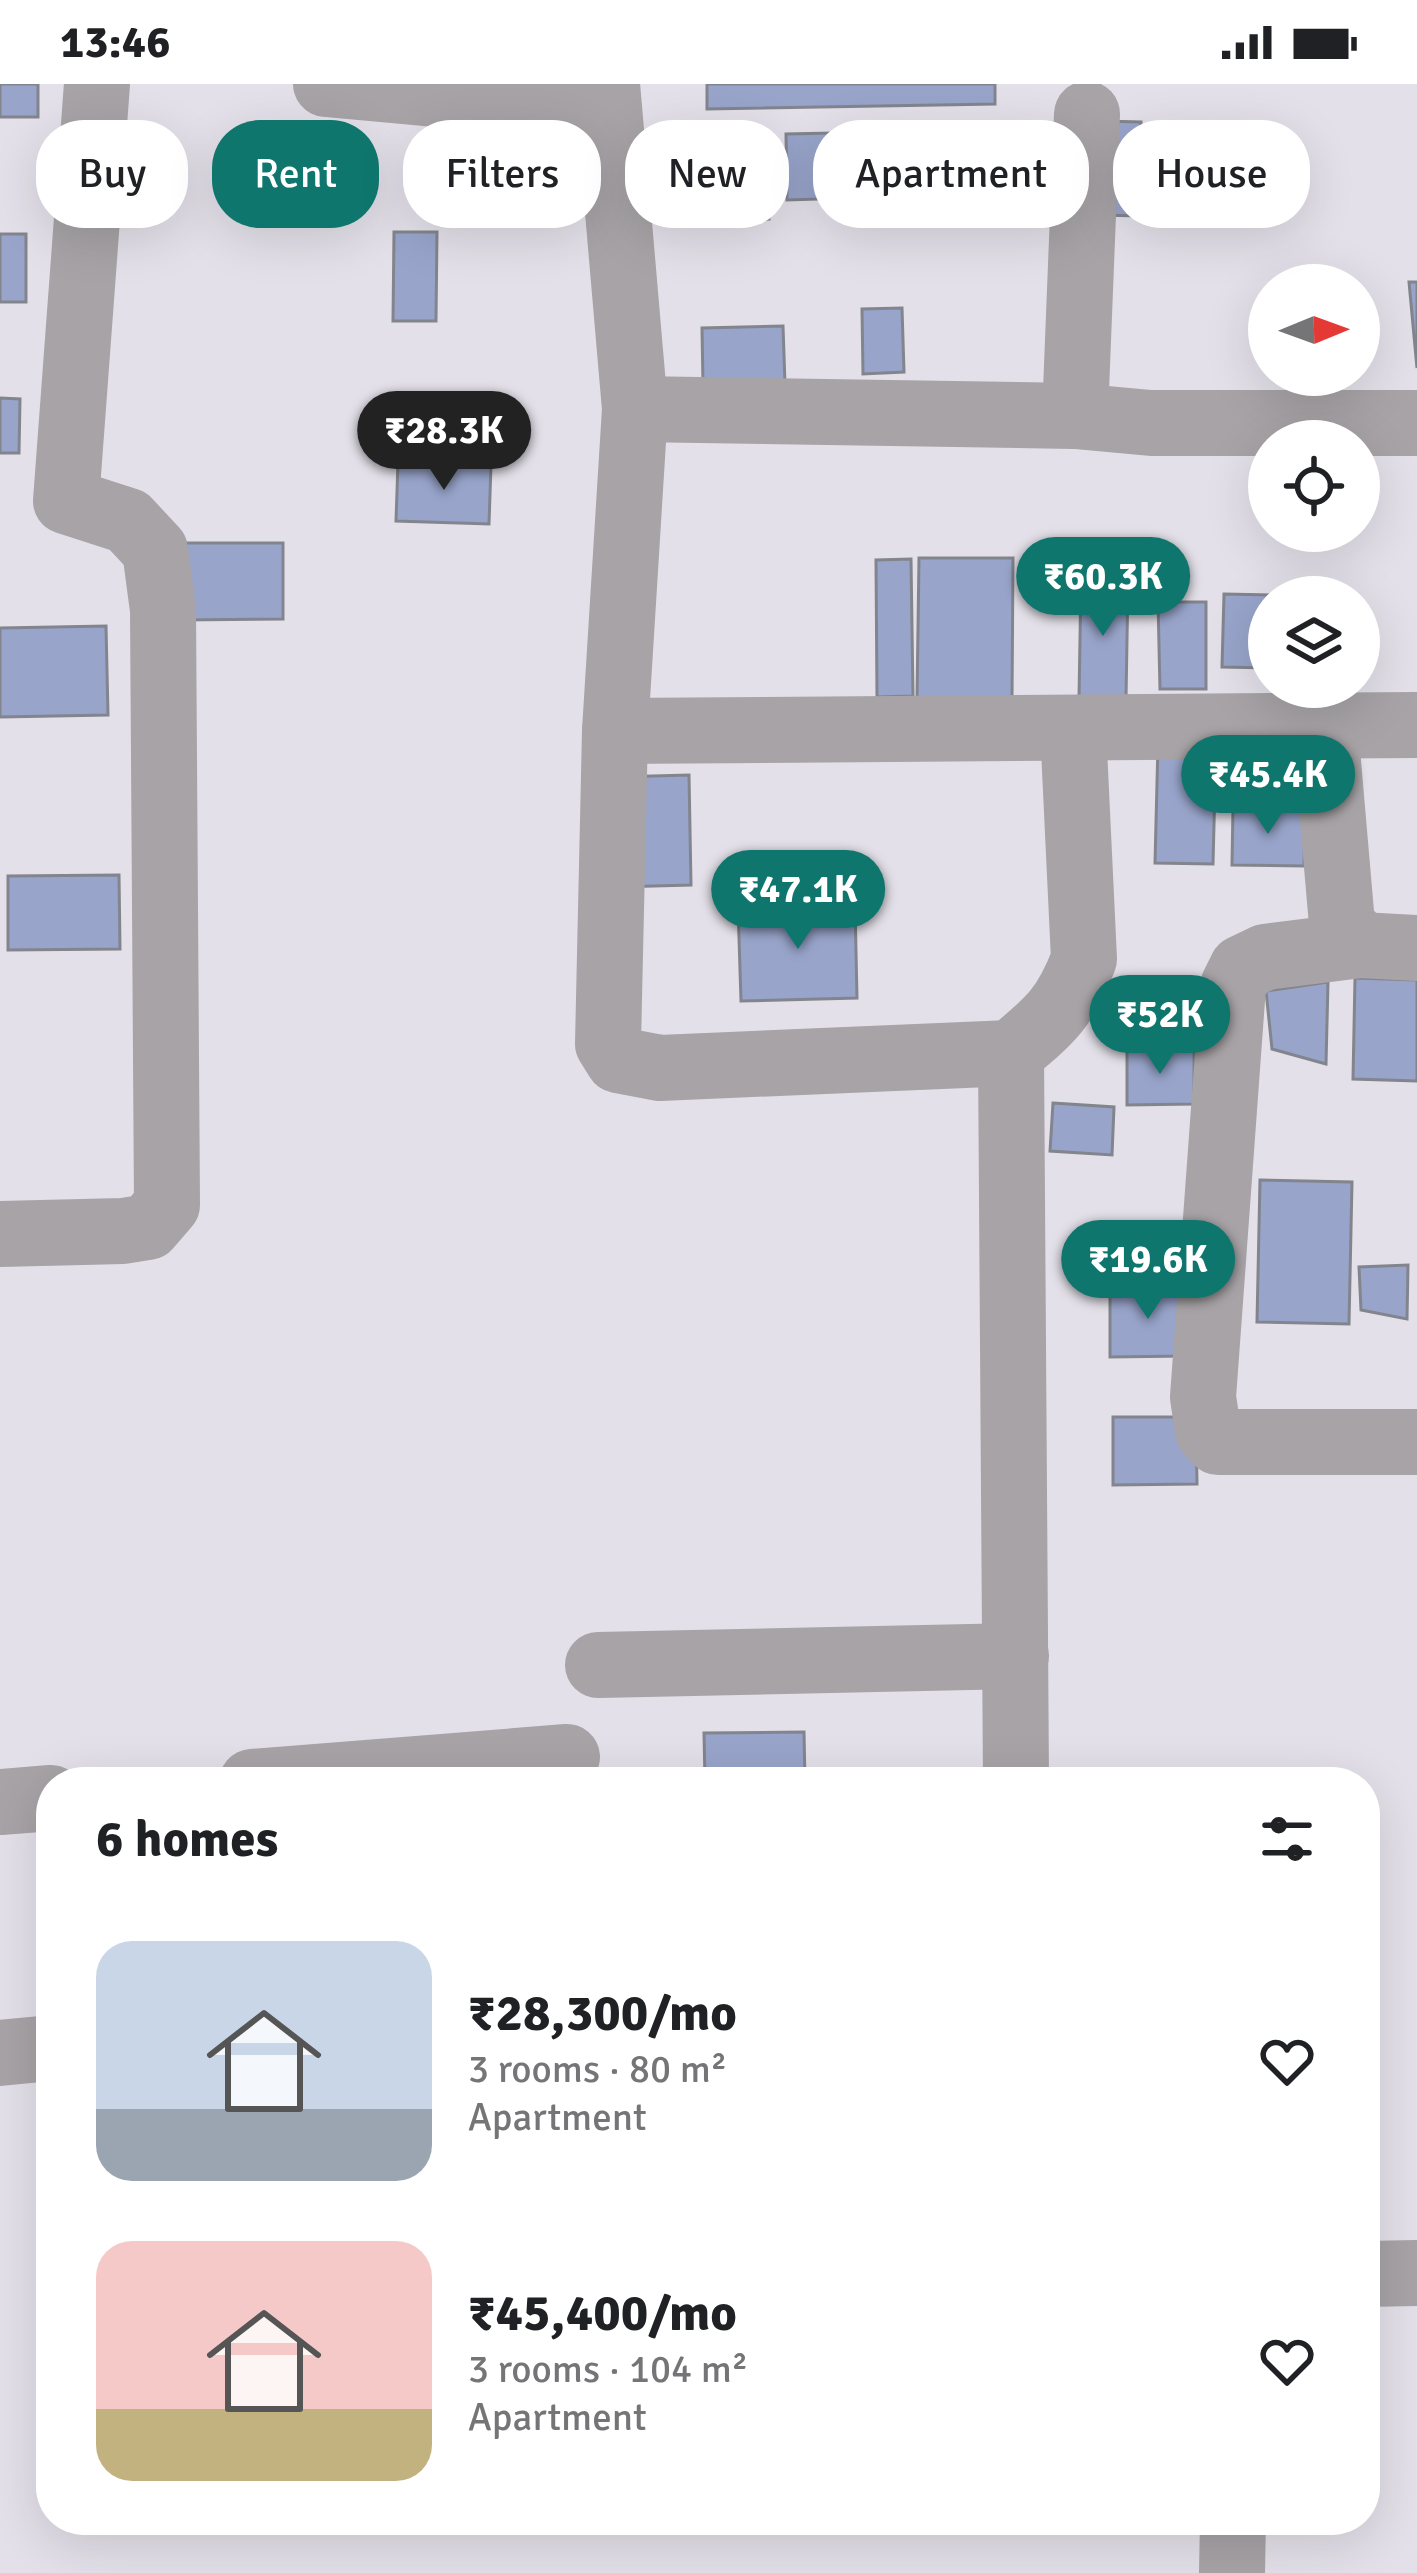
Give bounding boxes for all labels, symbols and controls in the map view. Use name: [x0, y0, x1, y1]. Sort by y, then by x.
text: 13:46: [60, 15, 170, 70]
chip: Buy: [36, 120, 188, 228]
chip: Rent: [212, 120, 379, 228]
chip: Filters: [403, 120, 601, 228]
chip: New: [625, 120, 789, 228]
chip: Apartment: [813, 120, 1089, 228]
chip: House: [1113, 120, 1310, 228]
north arrow: [1248, 264, 1380, 396]
map controls: [1248, 264, 1380, 708]
pin: ₹28.3K: [346, 391, 542, 493]
text: ₹28.3K: [384, 406, 504, 454]
button: locate: [1248, 420, 1380, 552]
pin: ₹60.3K: [1005, 537, 1201, 639]
text: ₹60.3K: [1043, 552, 1163, 600]
button: layers: [1248, 576, 1380, 708]
pin: ₹45.4K: [1170, 735, 1366, 837]
text: ₹45.4K: [1208, 750, 1328, 798]
pin: ₹47.1K: [700, 850, 896, 952]
text: ₹47.1K: [738, 865, 858, 913]
pin: ₹52K: [1089, 975, 1231, 1077]
text: ₹52K: [1116, 990, 1204, 1038]
pin: ₹19.6K: [1050, 1220, 1246, 1322]
text: ₹19.6K: [1088, 1235, 1208, 1283]
icon: filters: [1254, 1806, 1320, 1872]
text: 6 homes: [96, 1808, 278, 1871]
text: ₹28,300/mo: [468, 1982, 737, 2045]
icon: home: [192, 1989, 336, 2133]
icon: heart: [1254, 2028, 1320, 2094]
text: 3 rooms · 80 m²: [468, 2045, 727, 2093]
text: Apartment: [468, 2093, 647, 2141]
text: ₹45,400/mo: [468, 2282, 737, 2345]
icon: home: [192, 2289, 336, 2433]
icon: heart: [1254, 2328, 1320, 2394]
text: 3 rooms · 104 m²: [468, 2345, 748, 2393]
text: Apartment: [468, 2393, 647, 2441]

